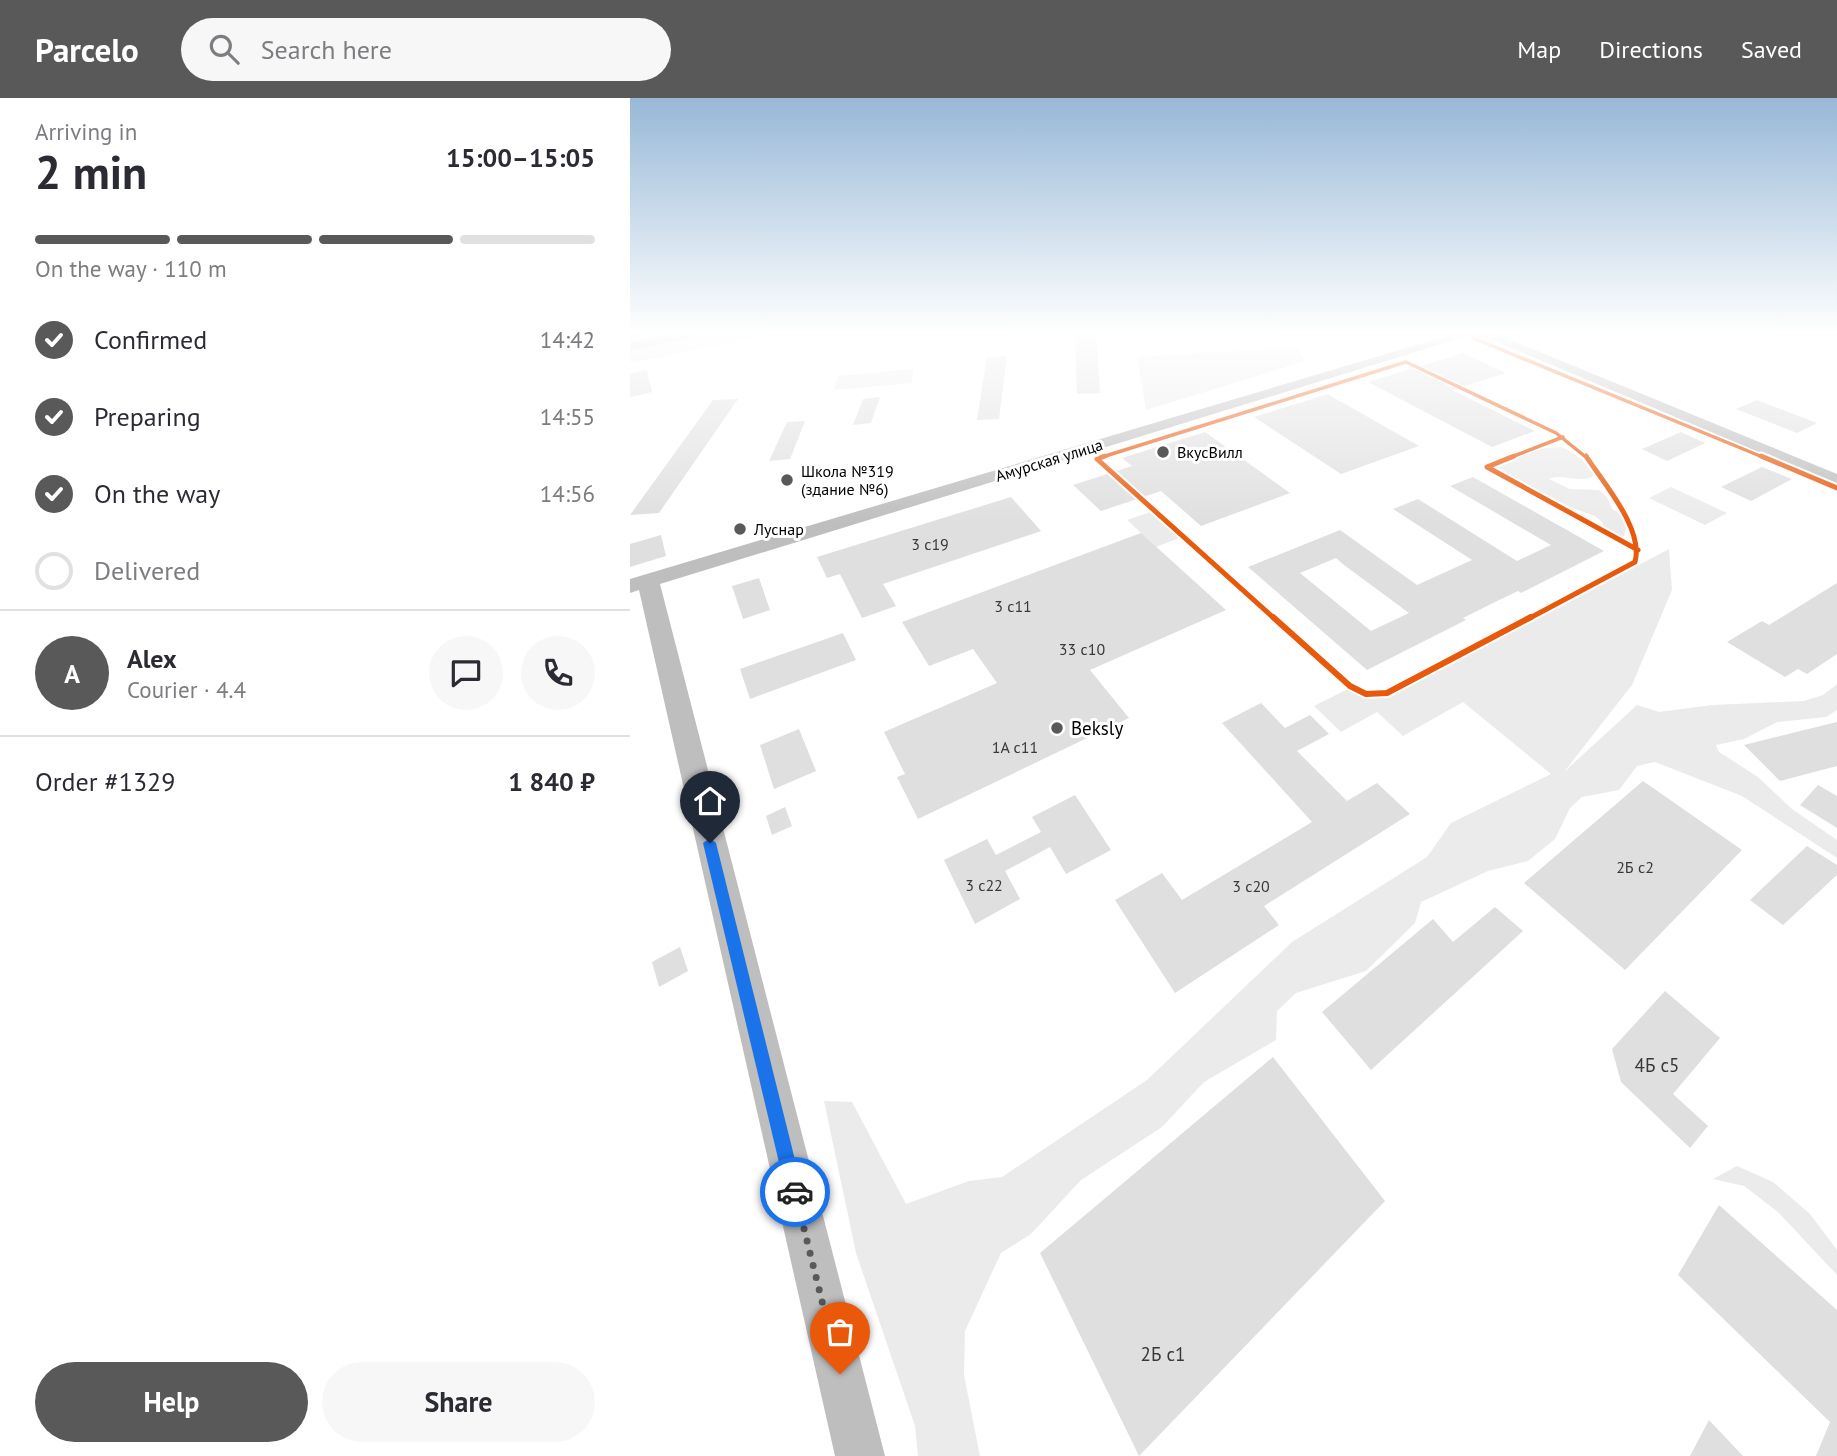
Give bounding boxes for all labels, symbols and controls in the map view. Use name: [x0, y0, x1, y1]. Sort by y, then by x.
search box: [181, 18, 671, 81]
text: Parcelo: [35, 28, 139, 71]
icon: search: [205, 30, 243, 68]
text: Search here: [261, 33, 392, 66]
text: Map: [1517, 34, 1561, 65]
text: Directions: [1599, 34, 1703, 65]
text: Saved: [1741, 34, 1802, 65]
text: Arriving in: [35, 117, 137, 146]
text: 15:00–15:05: [446, 141, 595, 174]
text: 2 min: [35, 142, 147, 202]
text: On the way · 110 m: [35, 254, 227, 283]
icon: check: [35, 321, 73, 359]
text: Confirmed: [94, 323, 207, 356]
text: 14:42: [540, 325, 595, 354]
icon: check: [35, 398, 73, 436]
text: Preparing: [94, 400, 201, 433]
text: 14:55: [540, 402, 595, 431]
street label: Амурская улица: [993, 434, 1105, 486]
place label: ВкусВилл: [1177, 442, 1243, 462]
marker: ВкусВилл: [1155, 444, 1171, 460]
place label: Школа №319 (здание №6): [801, 461, 894, 499]
marker: Школа №319 (здание №6): [779, 472, 795, 488]
icon: check: [35, 475, 73, 513]
text: On the way: [94, 477, 220, 510]
text: 14:56: [540, 479, 595, 508]
place label: Луснар: [753, 519, 804, 539]
marker: Луснар: [732, 521, 748, 537]
house number: 3 с19: [911, 534, 949, 554]
text: Delivered: [94, 554, 200, 587]
house number: 3 с11: [994, 596, 1032, 616]
button: chat: [429, 636, 503, 710]
button: phone: [521, 636, 595, 710]
house number: 33 с10: [1059, 639, 1105, 659]
text: Alex: [127, 642, 177, 675]
text: A: [64, 657, 80, 690]
text: Courier · 4.4: [127, 675, 246, 704]
place label: Beksly: [1071, 716, 1123, 740]
marker: Beksly: [1049, 720, 1065, 736]
house number: 1А с11: [992, 737, 1038, 757]
text: Order #1329: [35, 765, 175, 798]
text: 1 840 ₽: [508, 765, 595, 798]
pin: [680, 771, 740, 843]
icon: home: [691, 782, 729, 820]
house number: 2Б с2: [1616, 857, 1654, 877]
house number: 3 с22: [965, 875, 1003, 895]
house number: 3 с20: [1232, 876, 1270, 896]
house number: 4Б с5: [1635, 1053, 1679, 1077]
courier: [760, 1157, 830, 1227]
icon: car: [776, 1173, 814, 1211]
pin: [810, 1302, 870, 1374]
icon: bag: [821, 1313, 859, 1351]
house number: 2Б с1: [1141, 1342, 1185, 1366]
button: Help: [35, 1362, 308, 1442]
button: Share: [322, 1362, 595, 1442]

